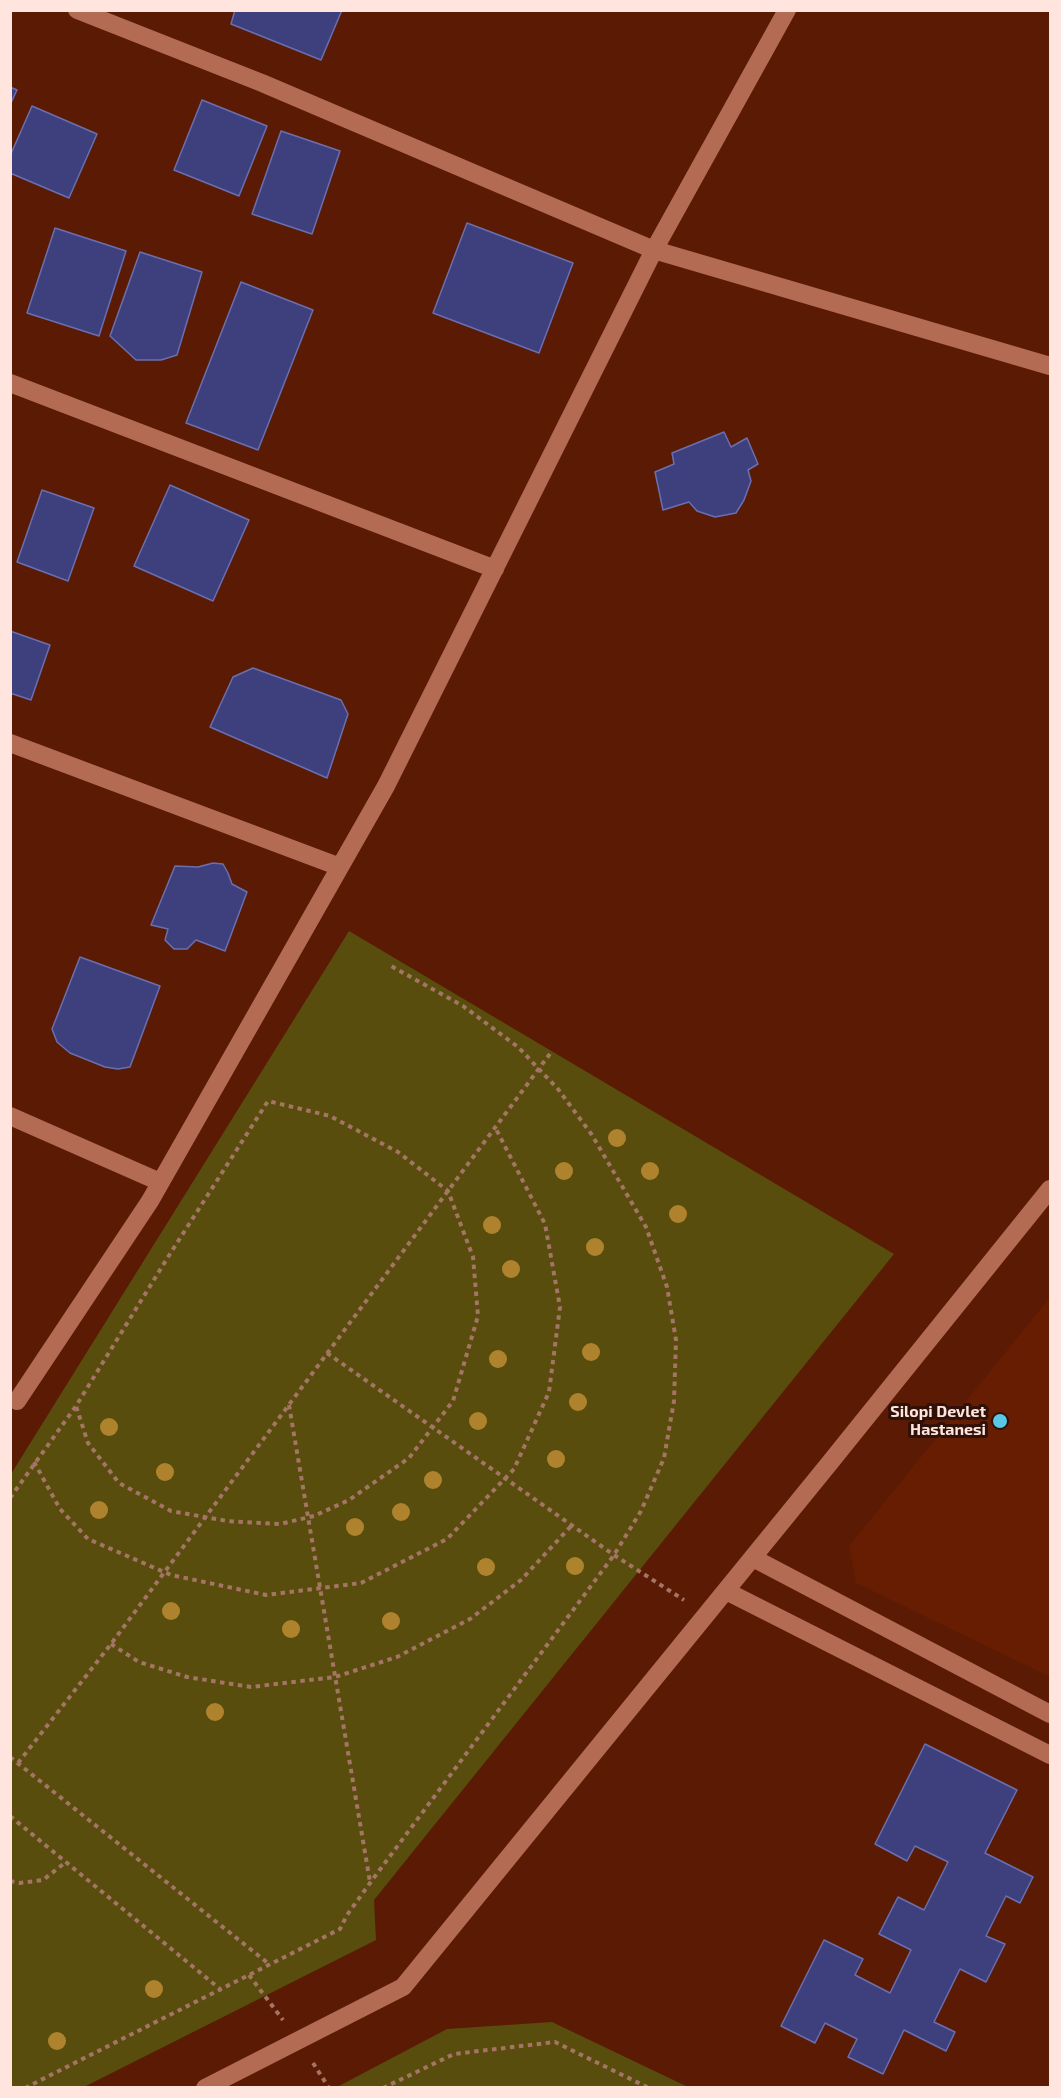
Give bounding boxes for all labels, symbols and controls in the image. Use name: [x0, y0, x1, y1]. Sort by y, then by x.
place label: Silopi Devlet Hastanesi: [890, 1402, 986, 1440]
marker: Silopi Devlet Hastanesi: [991, 1412, 1009, 1430]

